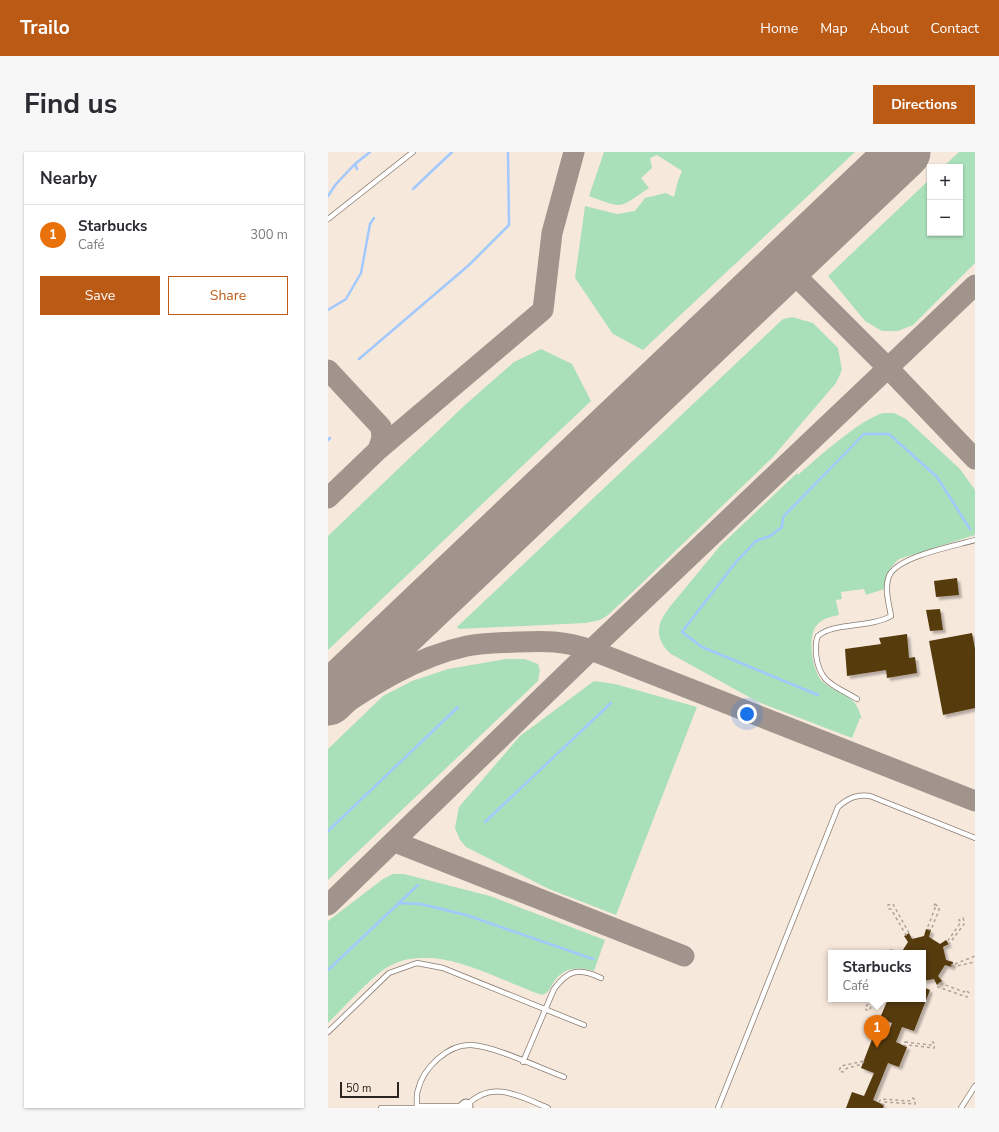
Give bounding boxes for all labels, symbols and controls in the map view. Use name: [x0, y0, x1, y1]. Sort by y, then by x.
text: Trailo: [20, 15, 70, 41]
text: Home: [760, 19, 798, 38]
text: Map: [820, 19, 848, 38]
text: About: [870, 19, 909, 38]
text: Contact: [931, 19, 979, 38]
text: Find us: [24, 85, 118, 123]
button: Directions: [873, 85, 975, 124]
map controls: [927, 164, 963, 236]
button: +: [927, 164, 963, 200]
text: Nearby: [40, 167, 97, 190]
button: −: [927, 200, 963, 236]
text: Starbucks: [78, 216, 147, 236]
text: 1: [49, 226, 57, 244]
text: 300 m: [250, 226, 288, 244]
text: Café: [78, 236, 105, 254]
button: Save: [40, 276, 160, 315]
button: Share: [168, 276, 288, 315]
your location: [737, 704, 757, 724]
popup: [828, 950, 926, 1002]
text: Starbucks: [842, 957, 912, 977]
text: Café: [842, 977, 869, 995]
pin: 1: [864, 1015, 890, 1048]
scale bar: [340, 1080, 399, 1099]
text: 50 m: [346, 1081, 371, 1096]

